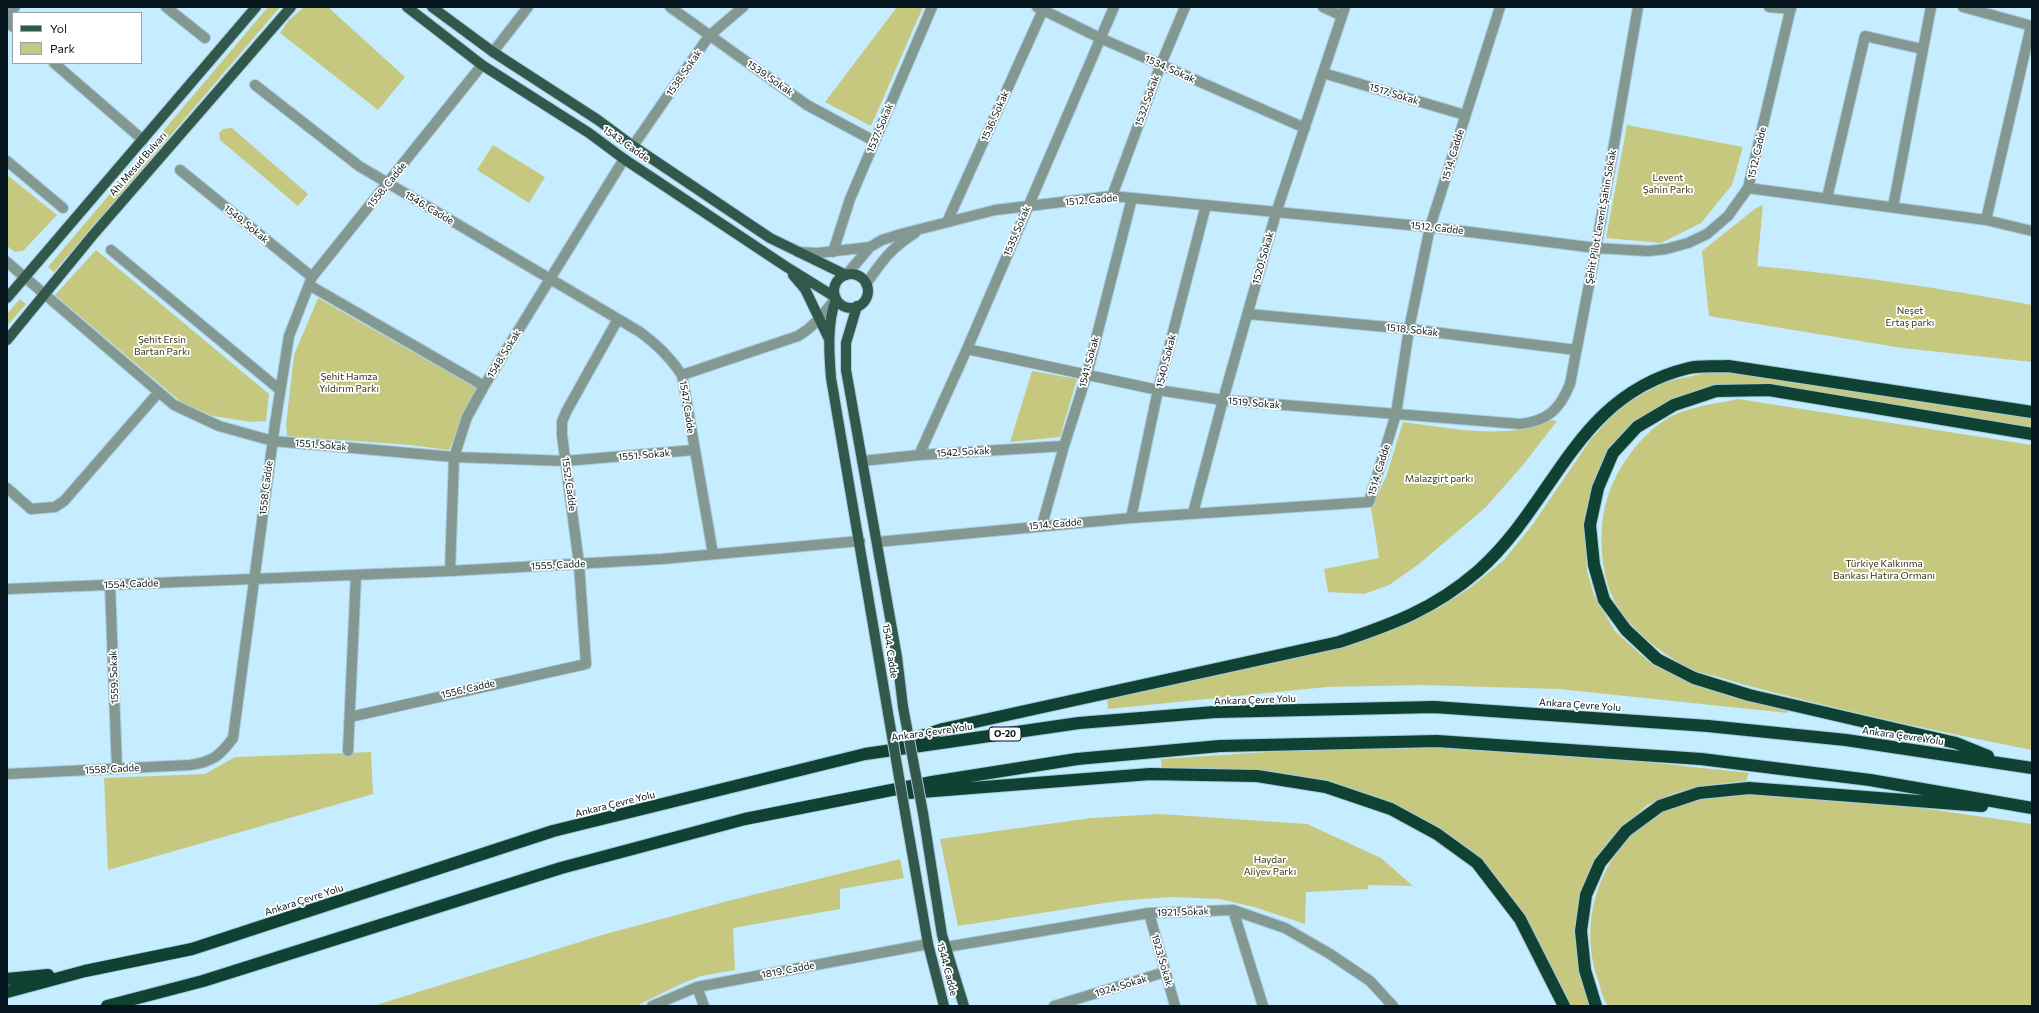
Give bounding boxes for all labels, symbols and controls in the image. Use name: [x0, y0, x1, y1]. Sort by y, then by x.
legend: [12, 12, 142, 64]
text: Yol: [50, 21, 67, 35]
text: Park: [50, 41, 75, 55]
street label: 1538. Sokak: [664, 48, 704, 98]
street label: 1534. Sokak: [1143, 53, 1197, 85]
street label: 1539. Sokak: [745, 58, 795, 98]
street label: 1532. Sokak: [1132, 74, 1162, 128]
street label: 1517. Sokak: [1368, 81, 1420, 107]
street label: 1536. Sokak: [979, 89, 1011, 143]
street label: 1537. Sokak: [864, 102, 896, 154]
street label: 1543. Cadde: [600, 123, 652, 165]
street label: 1512. Cadde: [1745, 126, 1769, 180]
street label: 1514. Cadde: [1439, 128, 1467, 182]
street label: Ahi Mesud Bulvarı: [107, 129, 169, 199]
street label: Şehit Pilot Levent Şahin Sokak: [1583, 149, 1619, 285]
street label: 1558. Cadde: [365, 160, 409, 210]
park label: Levent Şahin Parkı: [1643, 172, 1693, 196]
street label: 1546. Cadde: [402, 189, 456, 227]
street label: 1512. Cadde: [1064, 192, 1118, 208]
street label: 1549. Sokak: [221, 202, 271, 246]
street label: 1535. Sokak: [1001, 204, 1033, 258]
street label: 1512. Cadde: [1410, 219, 1464, 237]
street label: 1520. Sokak: [1250, 230, 1276, 286]
park label: Neşet Ertaş parkı: [1886, 305, 1934, 328]
street label: 1518. Sokak: [1385, 321, 1439, 339]
street label: 1548. Sokak: [485, 328, 523, 380]
street label: 1540. Sokak: [1154, 333, 1178, 389]
park label: Şehit Ersin Bartan Parkı: [134, 334, 190, 358]
street label: 1541. Sokak: [1076, 335, 1102, 389]
park label: Şehit Hamza Yıldırım Parkı: [319, 371, 379, 394]
street label: 1547. Cadde: [677, 380, 697, 434]
street label: 1519. Sokak: [1227, 395, 1281, 411]
street label: 1551. Sokak: [294, 437, 348, 453]
street label: 1514. Cadde: [1365, 443, 1393, 497]
street label: 1542. Sokak: [936, 445, 990, 459]
street label: 1551. Sokak: [617, 447, 671, 463]
street label: 1552. Cadde: [559, 456, 579, 512]
street label: 1558. Cadde: [257, 460, 275, 516]
park label: Malazgirt parkı: [1405, 473, 1473, 485]
street label: 1514. Cadde: [1028, 516, 1082, 532]
street label: 1555. Cadde: [530, 558, 586, 572]
park label: Türkiye Kalkınma Bankası Hatıra Ormanı: [1833, 558, 1935, 582]
street label: 1554. Cadde: [103, 577, 159, 591]
street label: 1544. Cadde: [880, 623, 900, 679]
street label: 1559. Sokak: [107, 650, 121, 704]
street label: 1556. Cadde: [440, 677, 496, 701]
street label: Ankara Çevre Yolu: [1214, 693, 1296, 707]
street label: Ankara Çevre Yolu: [1539, 696, 1621, 714]
street label: Ankara Çevre Yolu: [890, 720, 974, 744]
street label: Ankara Çevre Yolu: [1861, 724, 1945, 748]
road number: O-20: [989, 727, 1021, 741]
street label: 1558. Cadde: [84, 762, 140, 776]
street label: Ankara Çevre Yolu: [574, 788, 656, 820]
park label: Haydar Aliyev Parkı: [1244, 854, 1296, 878]
street label: Ankara Çevre Yolu: [263, 882, 345, 918]
street label: 1921. Sokak: [1157, 905, 1209, 919]
street label: 1923. Sokak: [1149, 933, 1175, 987]
street label: 1544. Cadde: [934, 941, 960, 997]
street label: 1819. Cadde: [760, 959, 816, 981]
street label: 1924. Sokak: [1094, 972, 1148, 1000]

